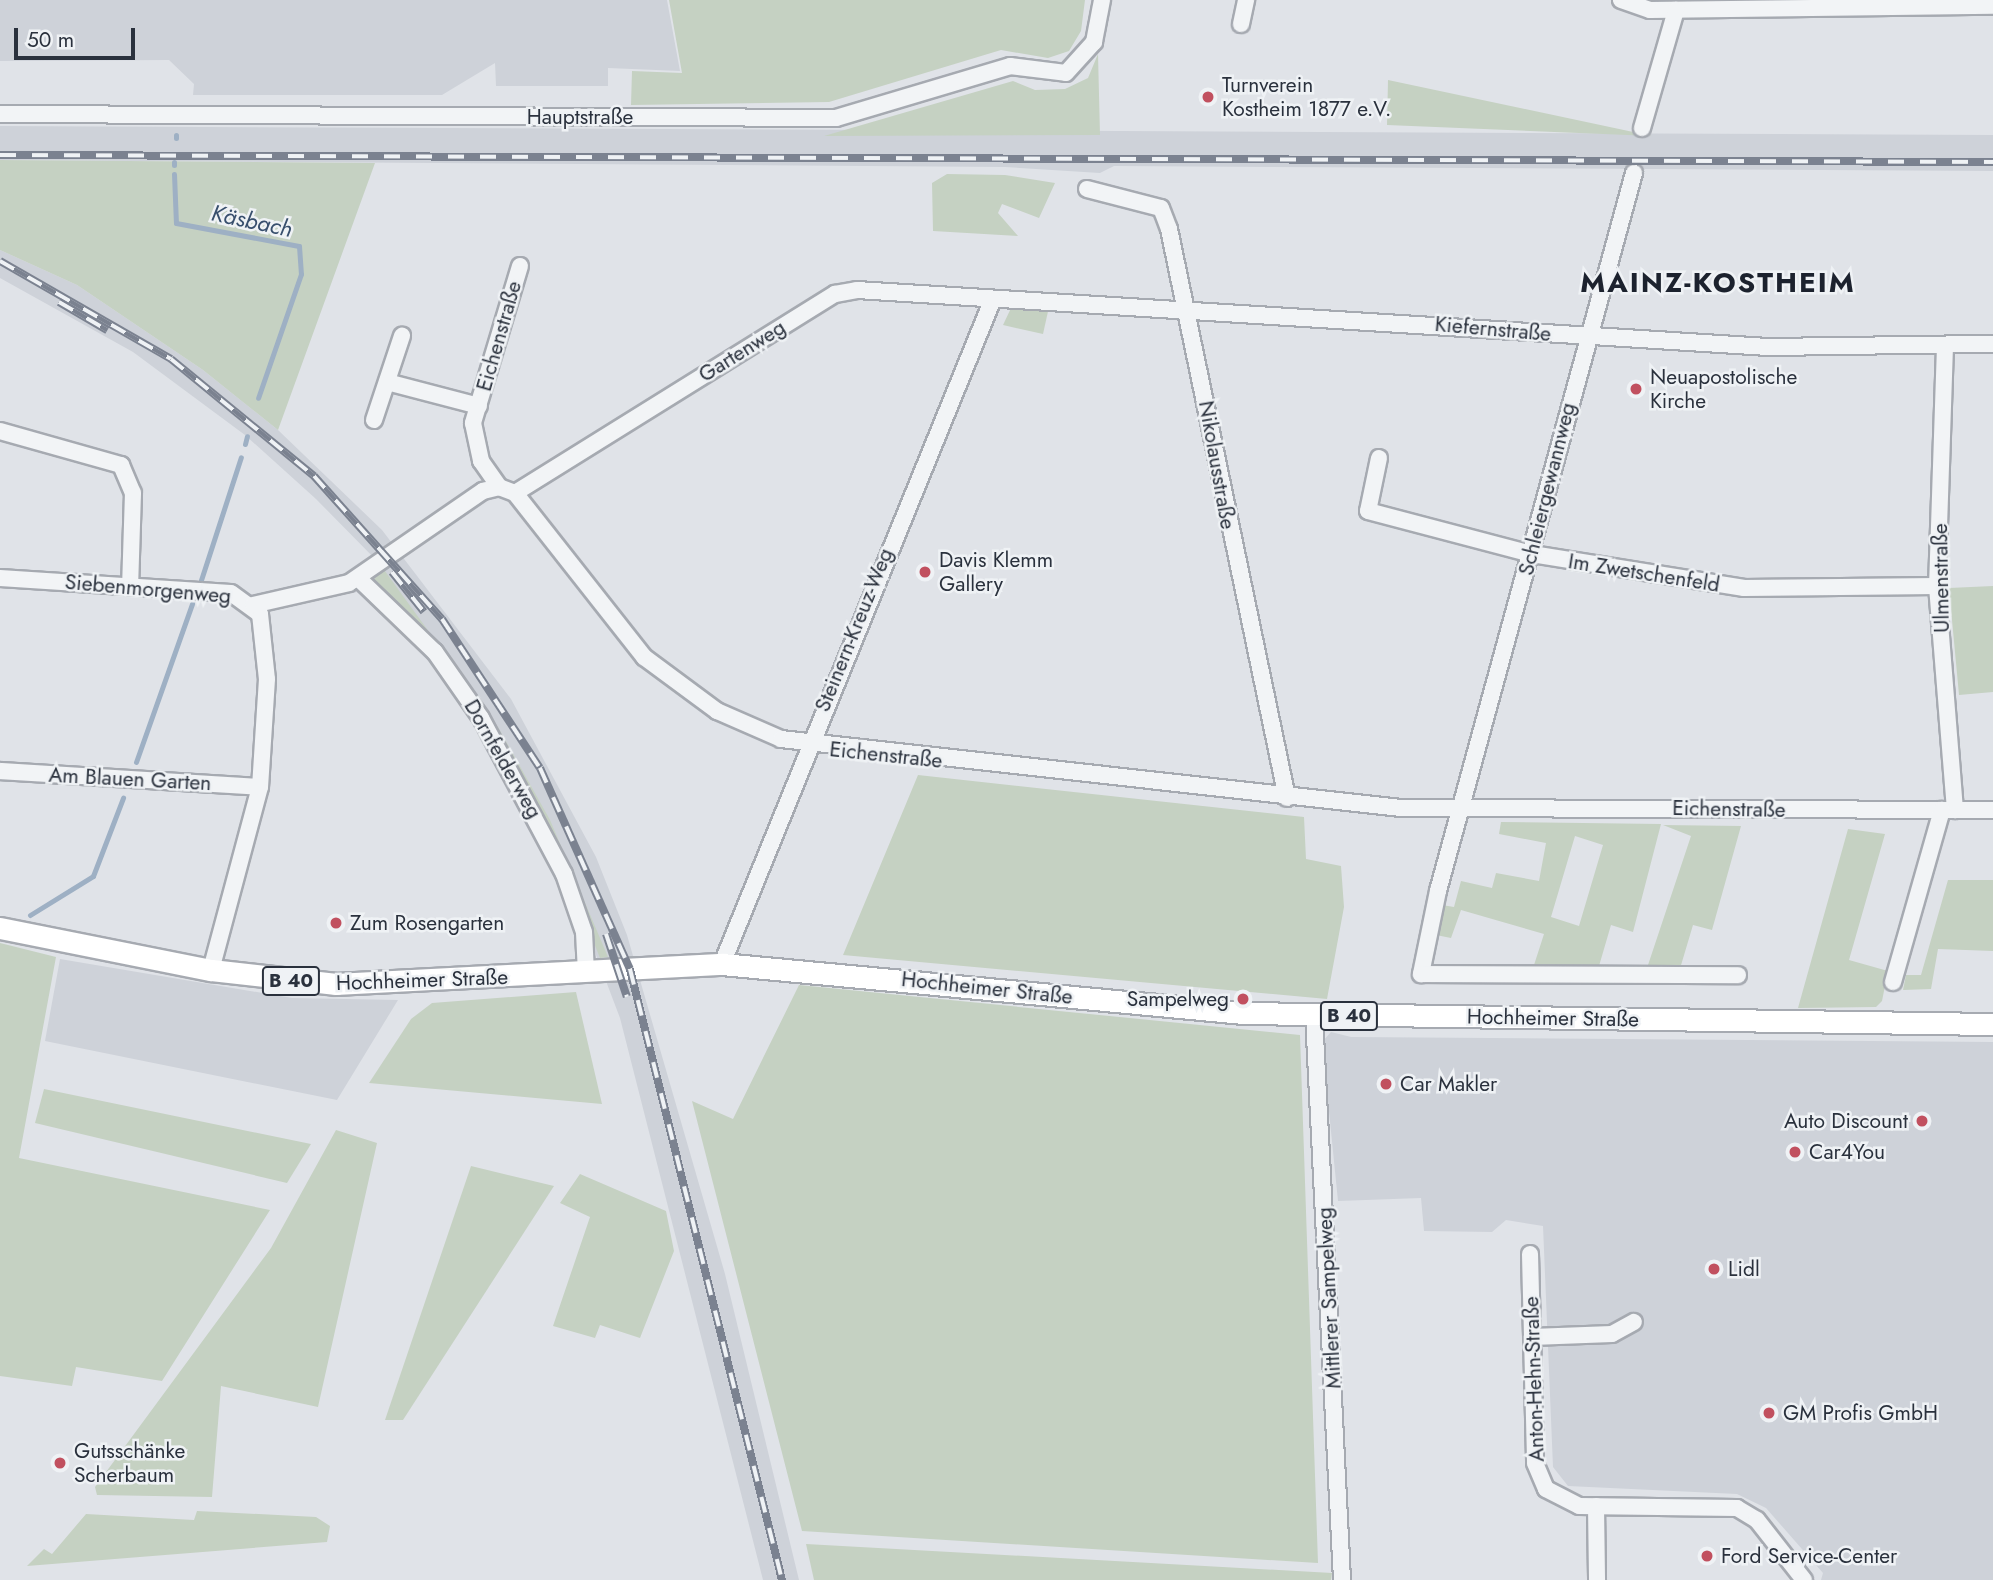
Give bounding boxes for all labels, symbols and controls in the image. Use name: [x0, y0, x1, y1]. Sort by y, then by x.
scale bar: [18, 14, 138, 58]
text: 50 m: [27, 25, 74, 55]
place label: Turnverein Kostheim 1877 e.V.: [1222, 72, 1391, 122]
marker: Turnverein Kostheim 1877 e.V.: [1200, 89, 1216, 105]
street label: Hauptstraße: [527, 104, 633, 130]
water label: Käsbach: [209, 199, 295, 243]
district label: MAINZ-KOSTHEIM: [1582, 266, 1854, 300]
street label: Eichenstraße: [471, 278, 527, 394]
street label: Kiefernstraße: [1434, 311, 1552, 347]
street label: Gartenweg: [694, 315, 790, 387]
place label: Neuapostolische Kirche: [1650, 364, 1797, 414]
marker: Neuapostolische Kirche: [1628, 381, 1644, 397]
street label: Nikolausstraße: [1193, 399, 1241, 531]
street label: Schleiergewannweg: [1513, 400, 1581, 578]
street label: Ulmenstraße: [1927, 523, 1955, 633]
street label: Steinern-Kreuz-Weg: [810, 545, 898, 715]
place label: Davis Klemm Gallery: [939, 547, 1053, 597]
street label: Im Zwetschenfeld: [1566, 549, 1722, 597]
marker: Davis Klemm Gallery: [917, 564, 933, 580]
street label: Siebenmorgenweg: [64, 569, 232, 609]
street label: Dornfelderweg: [459, 695, 547, 823]
street label: Eichenstraße: [828, 737, 944, 773]
street label: Am Blauen Garten: [48, 762, 212, 796]
street label: Eichenstraße: [1672, 795, 1786, 823]
place label: Zum Rosengarten: [350, 910, 504, 936]
marker: Zum Rosengarten: [328, 915, 344, 931]
street label: Hochheimer Straße: [336, 964, 508, 996]
road number: B 40: [261, 965, 321, 996]
street label: Hochheimer Straße: [900, 966, 1074, 1010]
place label: Sampelweg: [1127, 986, 1229, 1012]
marker: Sampelweg: [1235, 991, 1251, 1007]
road number: B 40: [1319, 1000, 1379, 1032]
street label: Hochheimer Straße: [1467, 1004, 1639, 1032]
place label: Car Makler: [1400, 1071, 1497, 1097]
marker: Car Makler: [1378, 1076, 1394, 1092]
place label: Auto Discount: [1784, 1108, 1908, 1134]
marker: Auto Discount: [1914, 1113, 1930, 1129]
place label: Car4You: [1809, 1139, 1885, 1165]
marker: Car4You: [1787, 1144, 1803, 1160]
street label: Mittlerer Sampelweg: [1312, 1207, 1346, 1389]
place label: Lidl: [1728, 1256, 1760, 1282]
marker: Lidl: [1706, 1261, 1722, 1277]
street label: Anton-Hehn-Straße: [1519, 1296, 1549, 1462]
place label: GM Profis GmbH: [1783, 1400, 1938, 1426]
marker: GM Profis GmbH: [1761, 1405, 1777, 1421]
place label: Gutsschänke Scherbaum: [74, 1438, 185, 1488]
marker: Gutsschänke Scherbaum: [52, 1455, 68, 1471]
place label: Ford Service-Center: [1721, 1543, 1897, 1569]
marker: Ford Service-Center: [1699, 1548, 1715, 1564]

